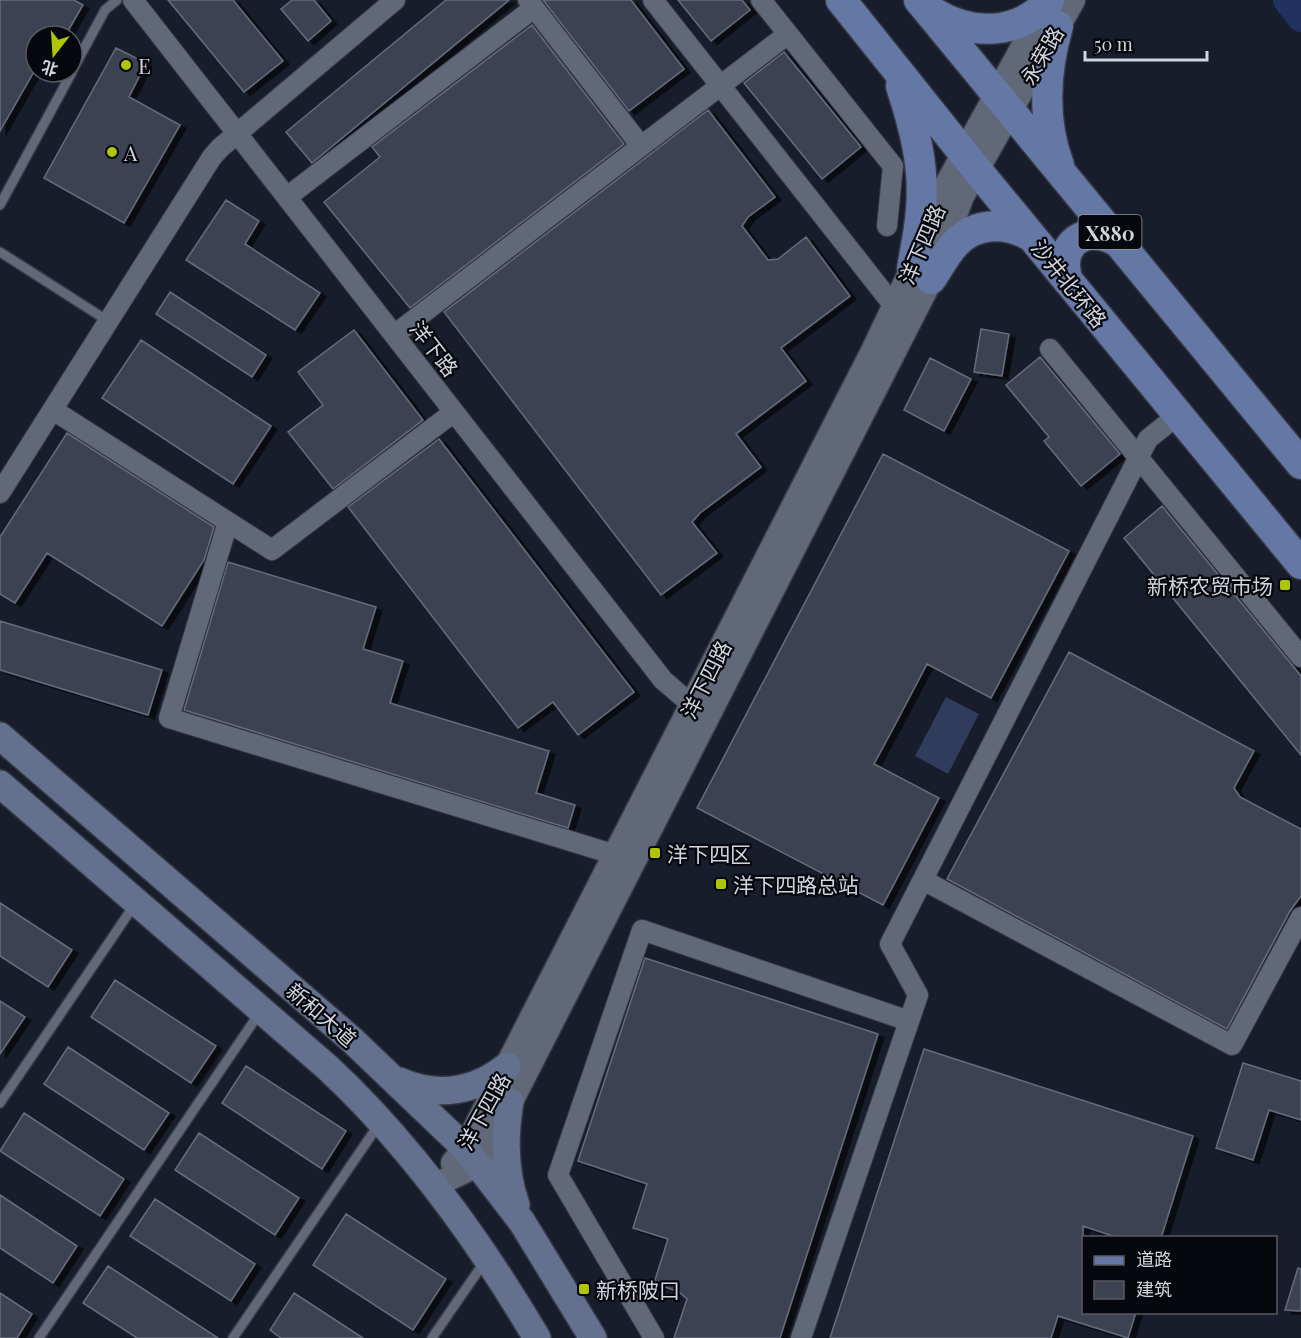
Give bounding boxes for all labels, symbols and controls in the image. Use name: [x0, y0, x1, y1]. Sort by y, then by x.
street label: 永荣路: [1013, 21, 1069, 89]
north arrow: [24, 24, 84, 84]
scale bar: [1085, 24, 1206, 62]
text: 50 m: [1094, 32, 1133, 56]
place label: E: [138, 51, 151, 79]
text: 北: [39, 56, 60, 81]
marker: E: [119, 58, 133, 72]
place label: A: [123, 138, 138, 166]
marker: A: [105, 145, 119, 159]
street label: 洋下四路: [892, 200, 950, 288]
road number: X880: [1078, 215, 1142, 249]
street label: 沙井北环路: [1026, 233, 1114, 333]
street label: 洋下路: [405, 315, 465, 381]
place label: 新桥农贸市场: [1147, 571, 1273, 599]
marker: 新桥农贸市场: [1278, 578, 1292, 592]
street label: 洋下四路: [673, 635, 737, 723]
place label: 洋下四区: [667, 839, 751, 867]
marker: 洋下四区: [648, 846, 662, 860]
place label: 洋下四路总站: [733, 870, 859, 898]
marker: 洋下四路总站: [714, 877, 728, 891]
street label: 新和大道: [281, 976, 363, 1052]
street label: 洋下四路: [450, 1067, 516, 1155]
legend: [1082, 1236, 1277, 1314]
text: 道路: [1136, 1247, 1172, 1271]
place label: 新桥陂口: [596, 1275, 680, 1303]
text: 建筑: [1136, 1277, 1172, 1301]
marker: 新桥陂口: [577, 1282, 591, 1296]

